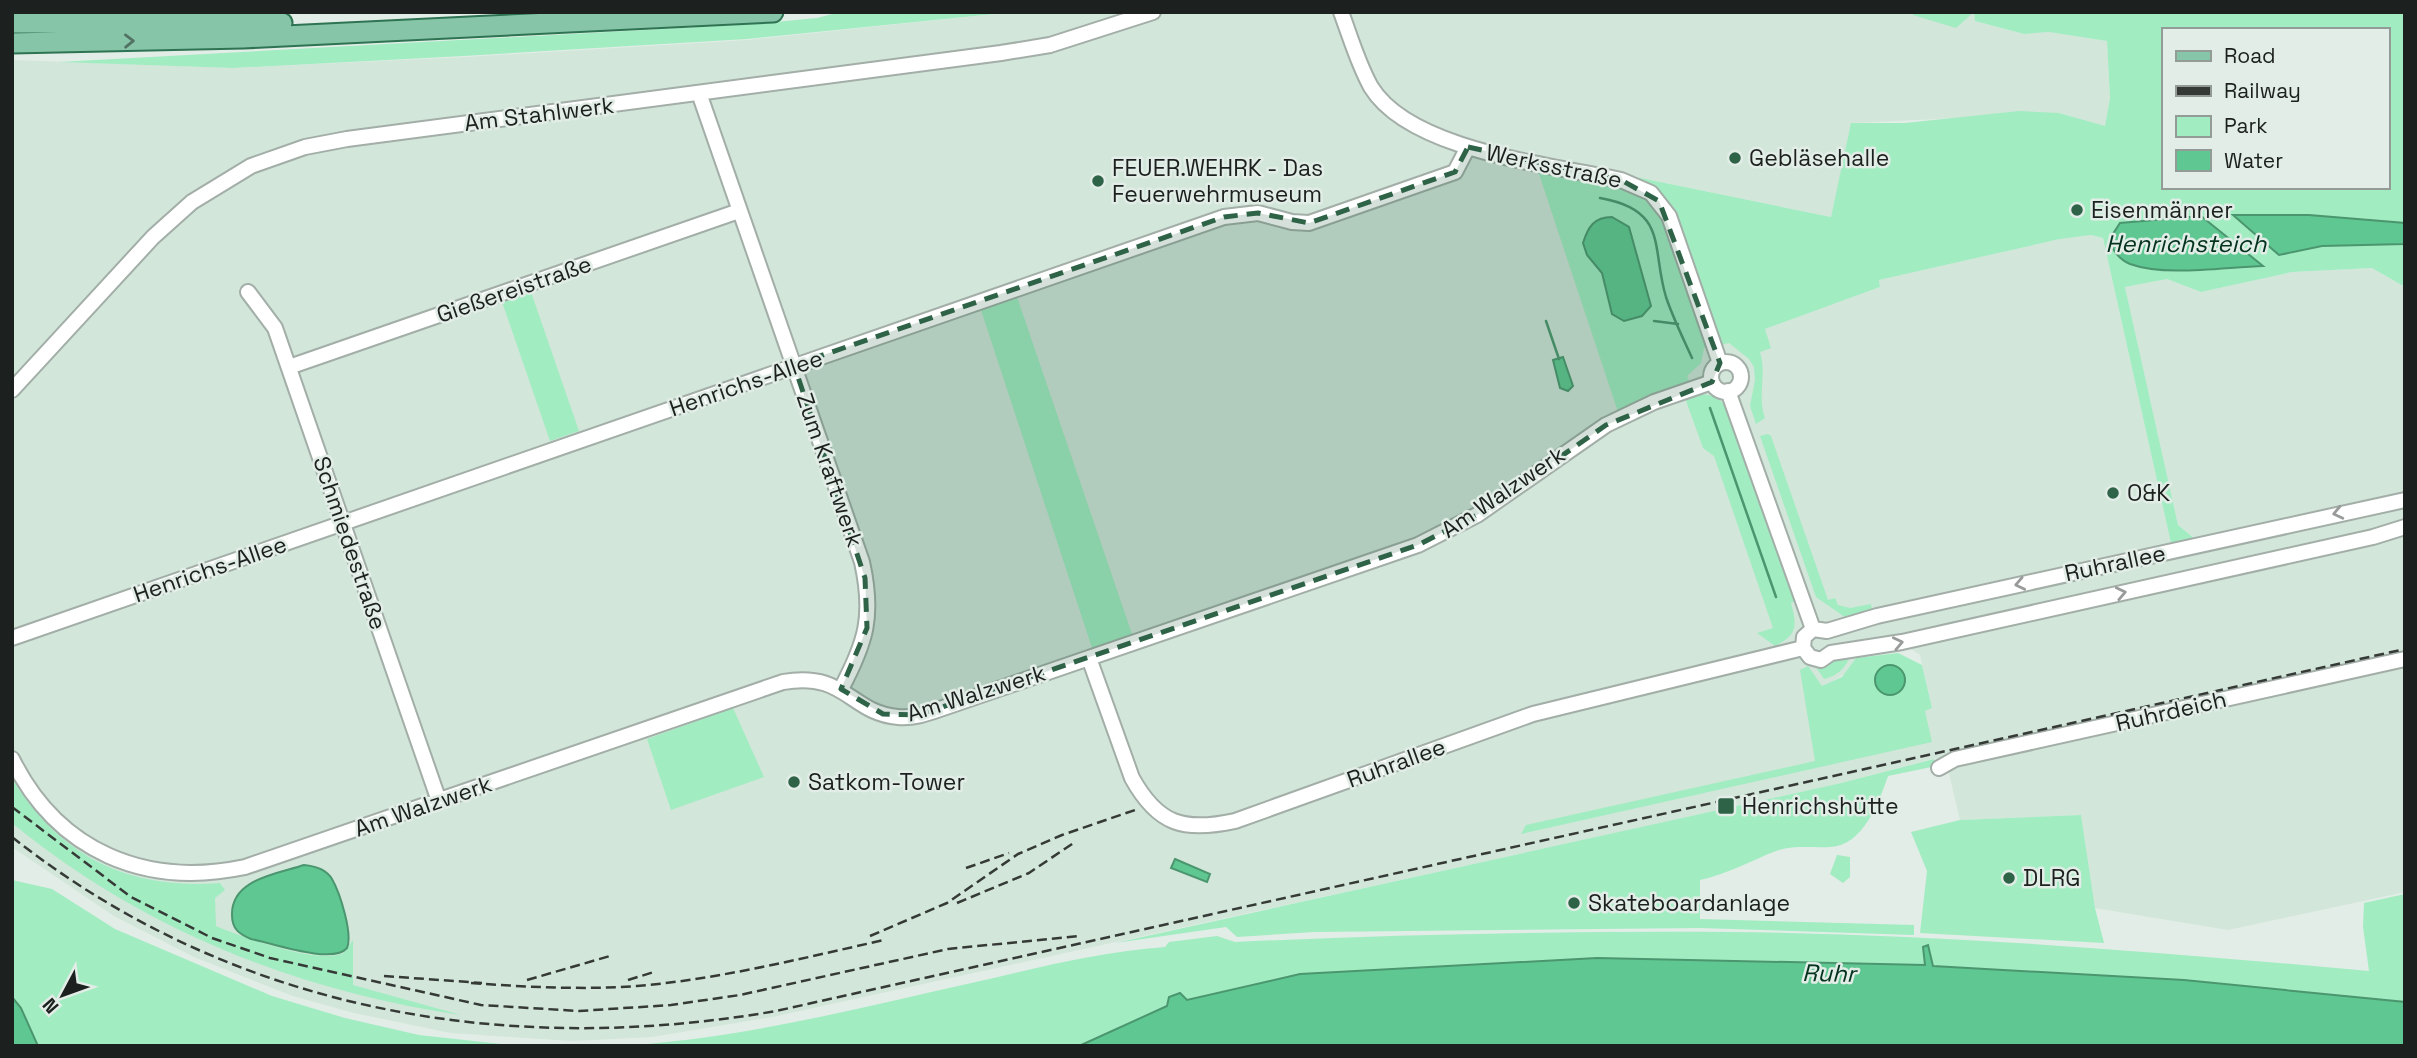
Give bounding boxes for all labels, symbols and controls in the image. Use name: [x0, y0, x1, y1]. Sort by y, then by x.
legend: [2162, 28, 2389, 189]
one-way arrow: [125, 33, 135, 49]
text: Road: [2224, 42, 2276, 69]
text: Railway: [2224, 77, 2301, 104]
street label: Am Stahlwerk: [462, 90, 616, 138]
text: Park: [2224, 112, 2268, 139]
street label: Werksstraße: [1483, 137, 1625, 195]
place label: Gebläsehalle: [1749, 143, 1889, 173]
text: Water: [2224, 147, 2283, 174]
marker: Gebläsehalle: [1727, 150, 1743, 166]
place label: FEUER.WEHRK - Das Feuerwehrmuseum: [1112, 153, 1323, 209]
marker: FEUER.WEHRK - Das Feuerwehrmuseum: [1090, 173, 1106, 189]
place label: Eisenmänner: [2091, 195, 2233, 225]
marker: Eisenmänner: [2069, 202, 2085, 218]
water label: Henrichsteich: [2106, 228, 2268, 259]
street label: Gießereistraße: [433, 248, 595, 330]
street label: Henrichs-Allee: [665, 343, 827, 423]
street label: Zum Kraftwerk: [790, 389, 870, 551]
street label: Am Walzwerk: [1435, 439, 1571, 545]
street label: Schmiedestraße: [306, 452, 394, 634]
place label: O&K: [2127, 478, 2170, 508]
marker: O&K: [2105, 485, 2121, 501]
one-way arrow: [2332, 505, 2344, 520]
street label: Henrichs-Allee: [129, 529, 291, 609]
street label: Ruhrallee: [2062, 538, 2168, 588]
one-way arrow: [2014, 576, 2026, 590]
one-way arrow: [2114, 587, 2126, 602]
one-way arrow: [1892, 636, 1904, 651]
street label: Am Walzwerk: [903, 658, 1049, 728]
street label: Ruhrdeich: [2113, 684, 2229, 738]
street label: Ruhrallee: [1343, 731, 1449, 795]
place label: Satkom-Tower: [808, 767, 965, 797]
street label: Am Walzwerk: [350, 768, 496, 844]
marker: Satkom-Tower: [786, 774, 802, 790]
place label: Henrichshütte: [1742, 791, 1899, 821]
marker: Henrichshütte: [1716, 796, 1736, 816]
place label: DLRG: [2023, 863, 2081, 893]
marker: DLRG: [2001, 870, 2017, 886]
place label: Skateboardanlage: [1588, 888, 1790, 918]
marker: Skateboardanlage: [1566, 895, 1582, 911]
water label: Ruhr: [1802, 957, 1859, 989]
north arrow: [28, 960, 98, 1030]
text: N: [37, 993, 64, 1019]

